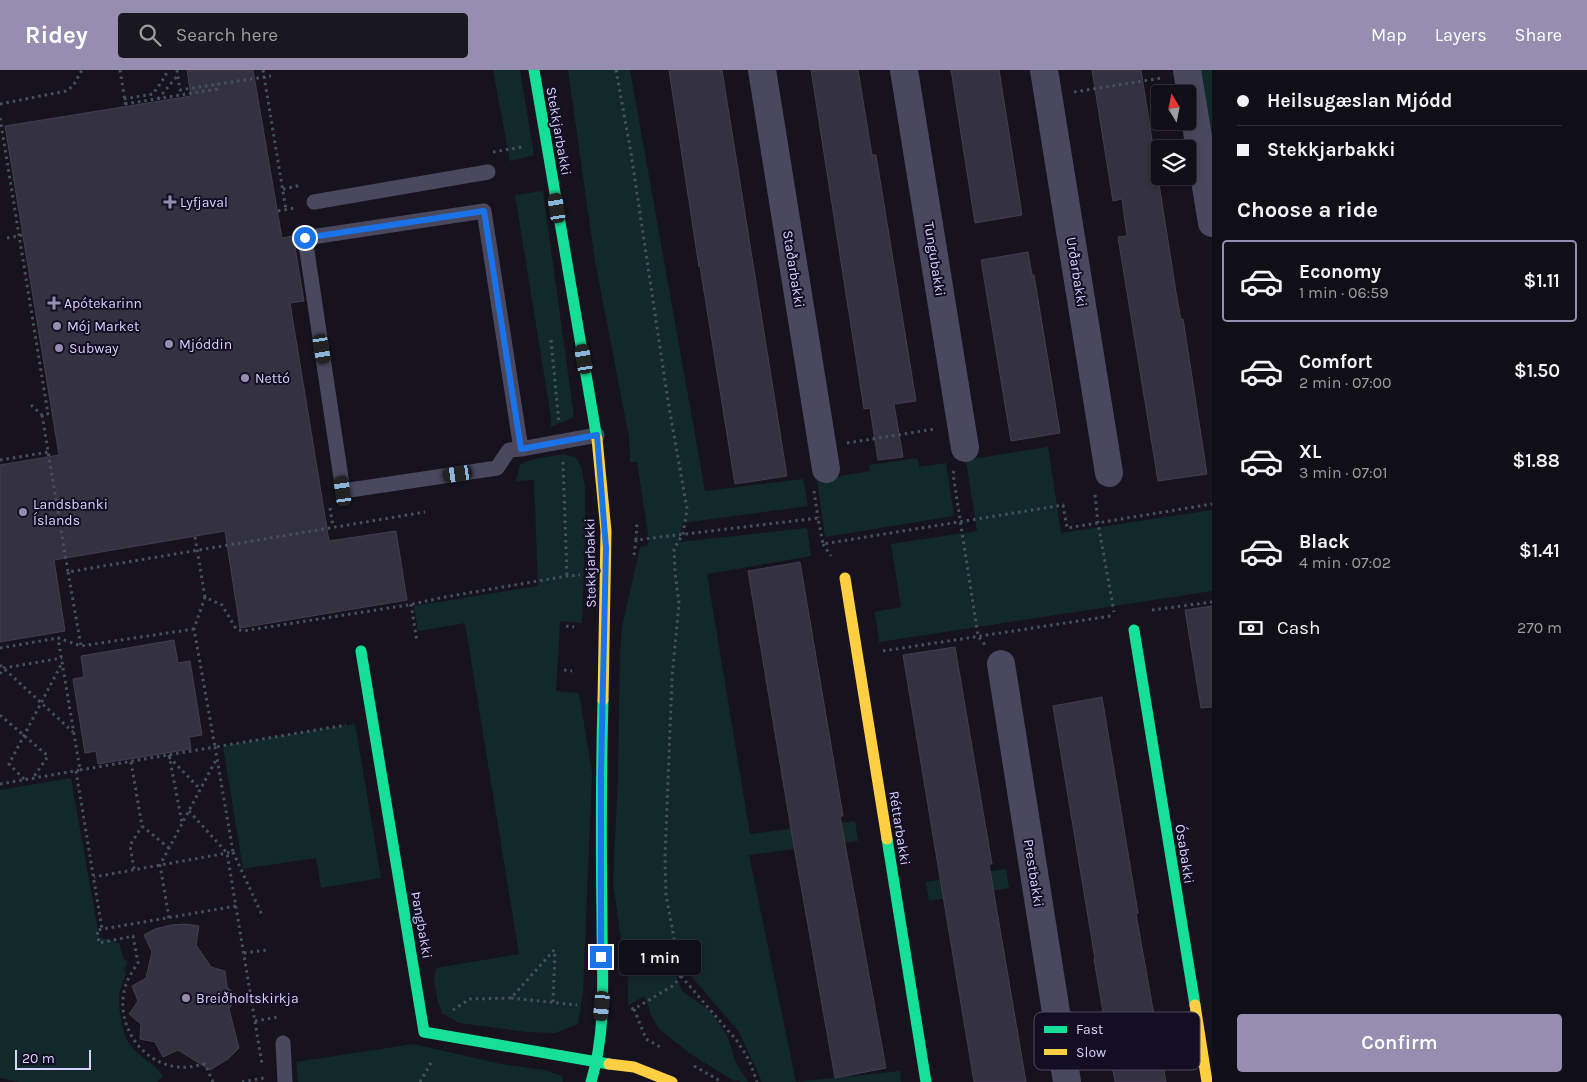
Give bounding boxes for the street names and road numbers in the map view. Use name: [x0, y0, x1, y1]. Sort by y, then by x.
street label: Stekkjarbakki: [542, 85, 575, 177]
street label: Tungubakki: [920, 221, 949, 298]
street label: Staðarbakki: [779, 229, 808, 309]
street label: Urðarbakki: [1063, 236, 1090, 308]
street label: Stekkjarbakki: [581, 518, 600, 608]
street label: Réttarbakki: [885, 790, 914, 866]
street label: Ósabakki: [1171, 823, 1198, 885]
street label: Prestbakki: [1020, 838, 1047, 908]
street label: Þangbakki: [407, 890, 436, 960]

